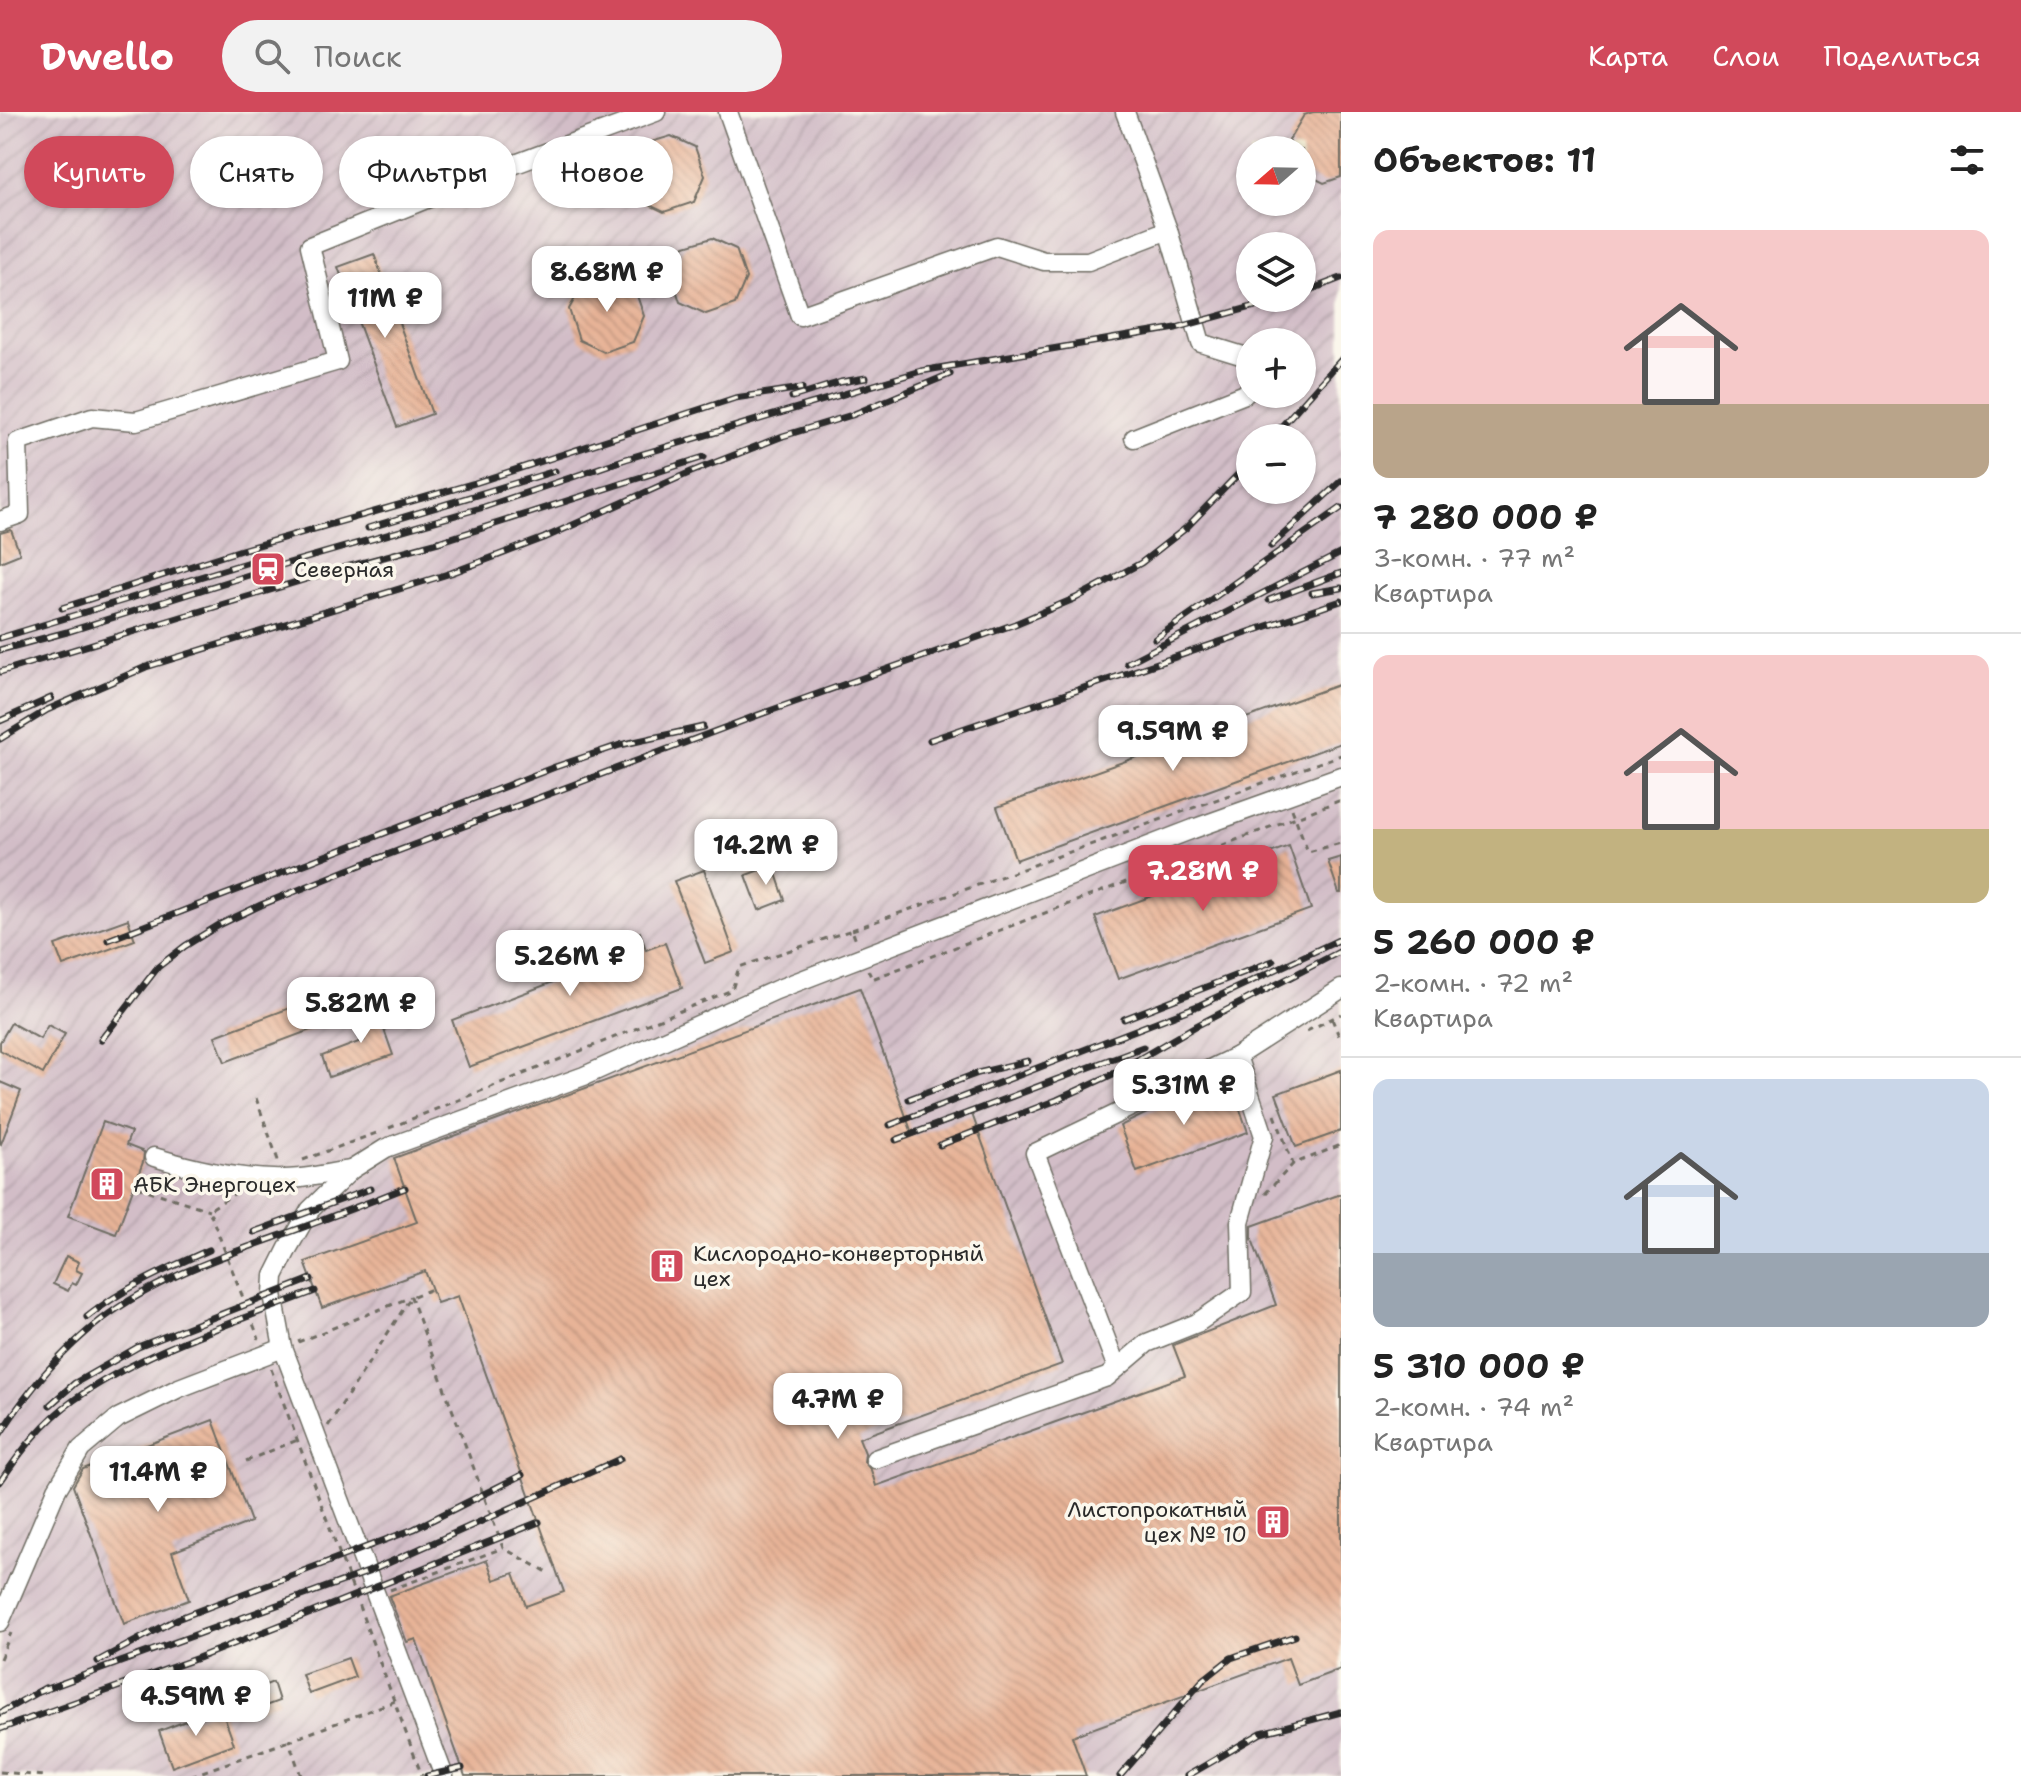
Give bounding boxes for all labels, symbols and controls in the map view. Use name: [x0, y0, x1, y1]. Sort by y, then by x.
search box: [222, 20, 782, 92]
text: Dwello: [40, 31, 174, 82]
icon: search: [250, 34, 294, 78]
text: Поиск: [314, 36, 402, 77]
text: Карта: [1588, 37, 1668, 75]
text: Слои: [1712, 37, 1779, 75]
text: Поделиться: [1823, 37, 1981, 75]
chip: Купить: [24, 136, 174, 208]
chip: Снять: [190, 136, 323, 208]
chip: Фильтры: [339, 136, 516, 208]
chip: Новое: [532, 136, 673, 208]
north arrow: [1236, 136, 1316, 216]
map controls: [1236, 136, 1316, 504]
text: Объектов: 11: [1373, 137, 1596, 183]
icon: filters: [1945, 138, 1989, 182]
button: layers: [1236, 232, 1316, 312]
pin: 8.68M ₽: [533, 246, 681, 314]
text: 8.68M ₽: [550, 254, 664, 289]
pin: 11M ₽: [329, 272, 441, 340]
text: 11M ₽: [347, 280, 423, 315]
icon: home: [1609, 282, 1753, 426]
button: +: [1236, 328, 1316, 408]
button: −: [1236, 424, 1316, 504]
text: 7 280 000 ₽: [1373, 494, 1598, 540]
text: 3-комн. · 77 m²: [1373, 540, 1575, 575]
station icon: Северная: [249, 550, 287, 588]
place label: Северная: [294, 555, 394, 584]
text: Квартира: [1373, 575, 1493, 610]
pin: 9.59M ₽: [1099, 705, 1247, 773]
icon: home: [1609, 707, 1753, 851]
text: 9.59M ₽: [1116, 713, 1230, 748]
pin: 14.2M ₽: [692, 819, 840, 887]
text: 14.2M ₽: [712, 827, 820, 862]
pin: 7.28M ₽: [1129, 845, 1277, 913]
text: 7.28M ₽: [1146, 853, 1260, 888]
text: 5 260 000 ₽: [1373, 919, 1595, 965]
pin: 5.26M ₽: [496, 930, 644, 998]
text: 5.26M ₽: [514, 938, 626, 973]
text: 2-комн. · 72 m²: [1373, 965, 1573, 1000]
pin: 5.82M ₽: [287, 977, 435, 1045]
text: 5.82M ₽: [305, 985, 417, 1020]
text: Квартира: [1373, 1000, 1493, 1035]
pin: 5.31M ₽: [1110, 1059, 1258, 1127]
text: 5.31M ₽: [1131, 1067, 1237, 1102]
icon: home: [1609, 1131, 1753, 1275]
building icon: АБК Энергоцех: [88, 1165, 126, 1203]
place label: АБК Энергоцех: [133, 1170, 296, 1199]
place label: Кислородно-конверторный цех: [693, 1239, 984, 1293]
building icon: Кислородно-конверторный цех: [648, 1247, 686, 1285]
text: 5 310 000 ₽: [1373, 1343, 1585, 1389]
pin: 4.7M ₽: [773, 1373, 903, 1441]
text: 4.7M ₽: [791, 1381, 885, 1416]
text: 2-комн. · 74 m²: [1373, 1389, 1574, 1424]
text: Квартира: [1373, 1424, 1493, 1459]
pin: 11.4M ₽: [84, 1446, 232, 1514]
text: 11.4M ₽: [108, 1454, 208, 1489]
place label: Листопрокатный цех № 10: [1067, 1495, 1247, 1549]
building icon: Листопрокатный цех № 10: [1254, 1503, 1292, 1541]
pin: 4.59M ₽: [122, 1670, 270, 1738]
text: 4.59M ₽: [140, 1678, 252, 1713]

